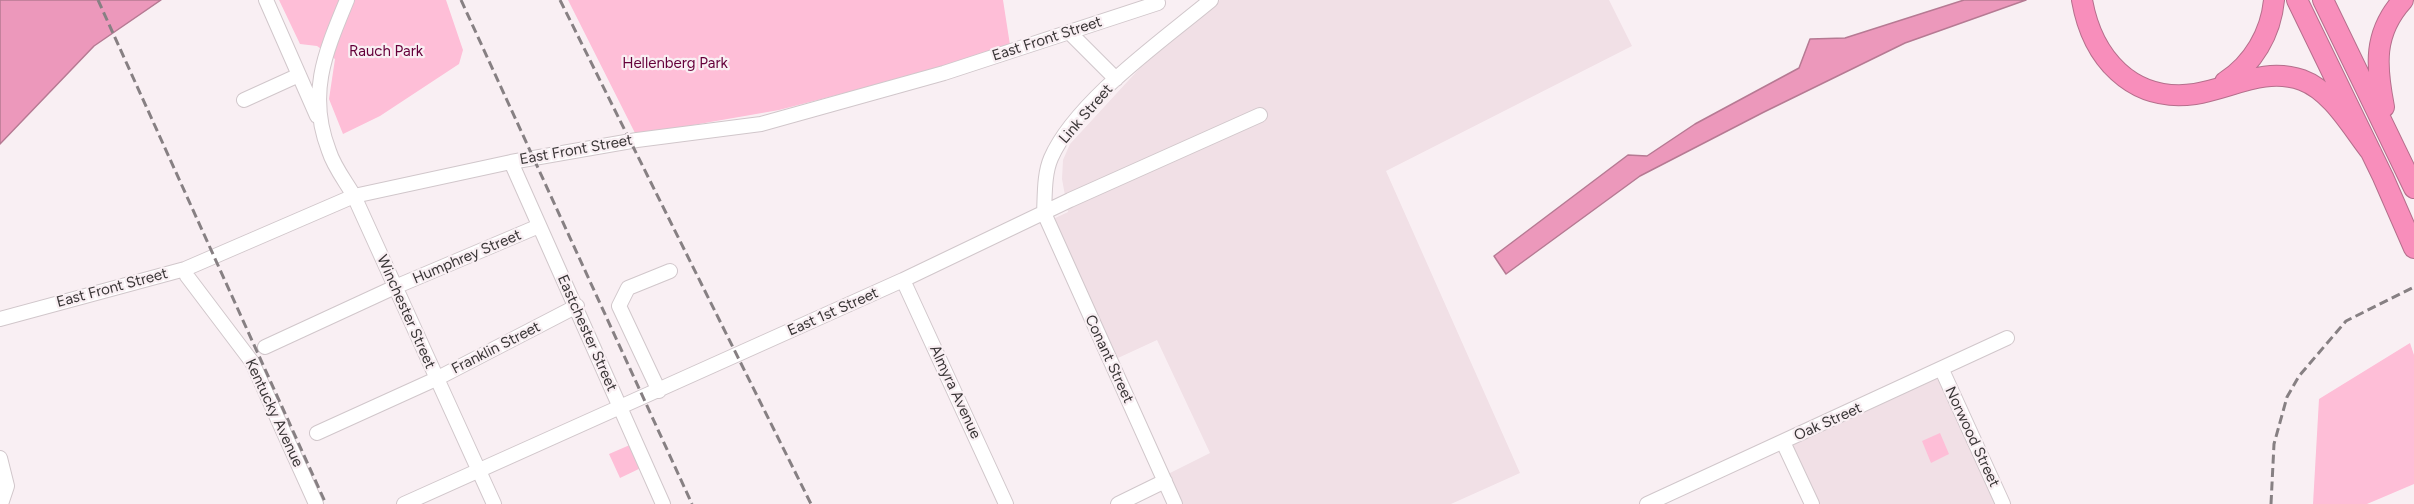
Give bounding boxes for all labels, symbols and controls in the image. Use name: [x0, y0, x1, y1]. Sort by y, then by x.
street label: East Front Street: [990, 13, 1104, 65]
park label: Rauch Park: [349, 43, 423, 61]
park label: Hellenberg Park: [622, 55, 728, 73]
street label: Link Street: [1055, 81, 1117, 147]
street label: East Front Street: [518, 131, 634, 169]
street label: Humphrey Street: [410, 226, 524, 288]
street label: Winchester Street: [373, 252, 439, 372]
street label: East Front Street: [54, 265, 170, 311]
street label: Eastchester Street: [553, 272, 621, 394]
street label: East 1st Street: [785, 284, 881, 340]
street label: Conant Street: [1081, 312, 1137, 406]
street label: Franklin Street: [449, 318, 543, 378]
street label: Almyra Avenue: [925, 342, 985, 442]
street label: Kentucky Avenue: [241, 356, 307, 470]
street label: Norwood Street: [1941, 384, 2003, 490]
street label: Oak Street: [1791, 399, 1865, 445]

